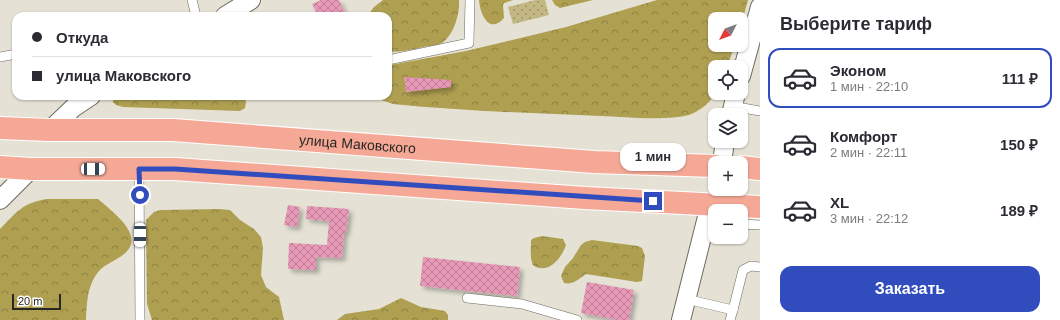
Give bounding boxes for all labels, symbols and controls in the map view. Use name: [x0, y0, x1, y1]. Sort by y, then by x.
north arrow: [708, 12, 748, 52]
map controls: [708, 12, 748, 244]
text: Выберите тариф: [780, 14, 932, 34]
text: Откуда: [56, 29, 108, 46]
button: locate: [708, 60, 748, 100]
icon: car: [782, 60, 818, 96]
text: Эконом: [830, 62, 886, 79]
text: улица Маковского: [56, 67, 191, 84]
text: 111 ₽: [1002, 70, 1038, 87]
text: 1 мин · 22:10: [830, 79, 908, 94]
button: layers: [708, 108, 748, 148]
icon: car: [782, 126, 818, 162]
text: Комфорт: [830, 128, 897, 145]
street label: улица Маковского: [298, 132, 417, 156]
text: 150 ₽: [1000, 136, 1038, 153]
callout: 1 мин: [620, 143, 686, 171]
text: 2 мин · 22:11: [830, 145, 907, 160]
text: 1 мин: [635, 149, 671, 164]
button: +: [708, 156, 748, 196]
car: [81, 163, 105, 175]
route start: [131, 186, 149, 204]
route end: [644, 192, 662, 210]
icon: car: [782, 192, 818, 228]
text: XL: [830, 194, 849, 211]
text: 189 ₽: [1000, 202, 1038, 219]
button: −: [708, 204, 748, 244]
text: 3 мин · 22:12: [830, 211, 908, 226]
car: [134, 223, 146, 247]
button: Заказать: [780, 266, 1040, 312]
scale bar: [12, 292, 61, 311]
text: 20 m: [18, 295, 42, 307]

